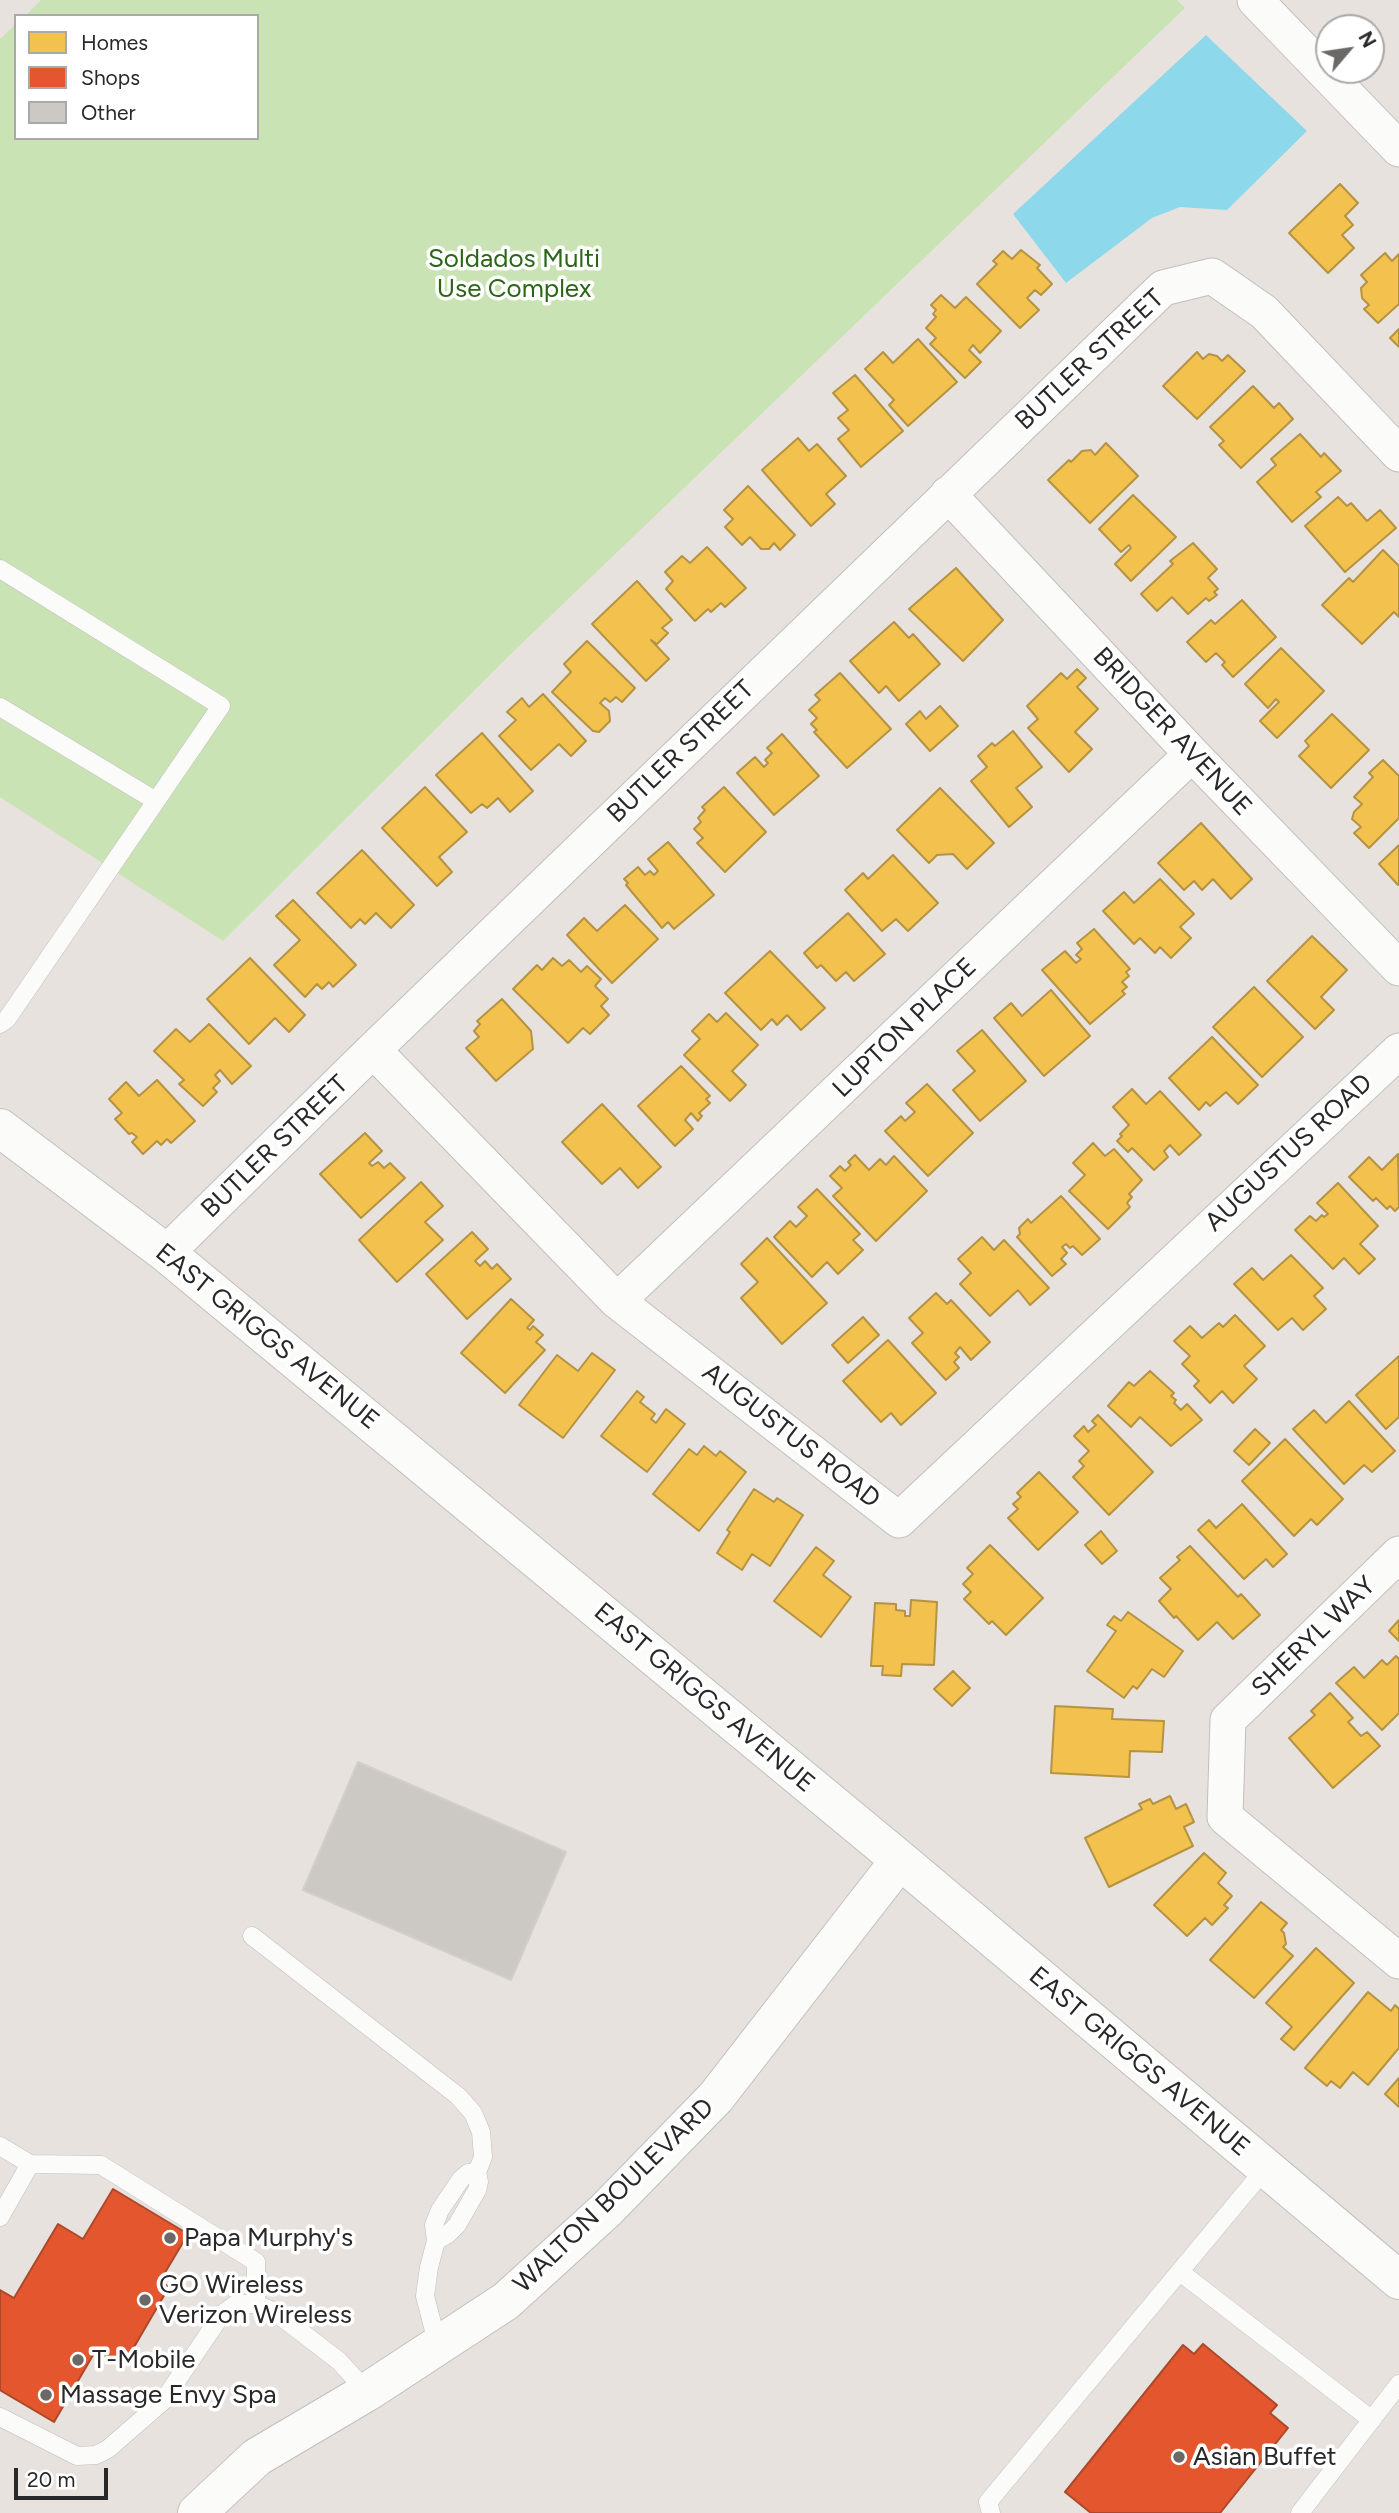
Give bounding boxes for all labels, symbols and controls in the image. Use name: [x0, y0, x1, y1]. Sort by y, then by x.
legend: [14, 14, 259, 140]
north arrow: [1315, 14, 1385, 84]
text: N: [1353, 28, 1381, 52]
text: Homes: [81, 30, 148, 55]
text: Shops: [81, 65, 140, 90]
text: Other: [81, 100, 136, 125]
park label: Soldados Multi Use Complex: [428, 243, 600, 304]
street label: BUTLER STREET: [1009, 283, 1171, 437]
street label: BRIDGER AVENUE: [1086, 641, 1258, 823]
street label: BUTLER STREET: [601, 674, 761, 830]
street label: LUPTON PLACE: [827, 952, 983, 1104]
street label: AUGUSTUS ROAD: [1199, 1068, 1379, 1238]
street label: BUTLER STREET: [195, 1069, 355, 1225]
street label: EAST GRIGGS AVENUE: [149, 1237, 385, 1437]
street label: AUGUSTUS ROAD: [696, 1357, 886, 1515]
street label: SHERYL WAY: [1246, 1570, 1382, 1704]
street label: EAST GRIGGS AVENUE: [587, 1597, 821, 1799]
street label: EAST GRIGGS AVENUE: [1022, 1961, 1256, 2163]
street label: WALTON BOULEVARD: [507, 2092, 721, 2300]
place label: Papa Murphy's: [184, 2222, 353, 2254]
marker: Papa Murphy's: [162, 2230, 178, 2246]
place label: GO Wireless Verizon Wireless: [159, 2269, 352, 2330]
marker: GO Wireless Verizon Wireless: [137, 2292, 153, 2308]
place label: T-Mobile: [92, 2344, 195, 2376]
marker: T-Mobile: [70, 2352, 86, 2368]
place label: Massage Envy Spa: [60, 2379, 277, 2411]
marker: Massage Envy Spa: [38, 2387, 54, 2403]
place label: Asian Buffet: [1193, 2441, 1336, 2473]
marker: Asian Buffet: [1171, 2449, 1187, 2465]
scale bar: [18, 2454, 112, 2498]
text: 20 m: [27, 2467, 75, 2492]

